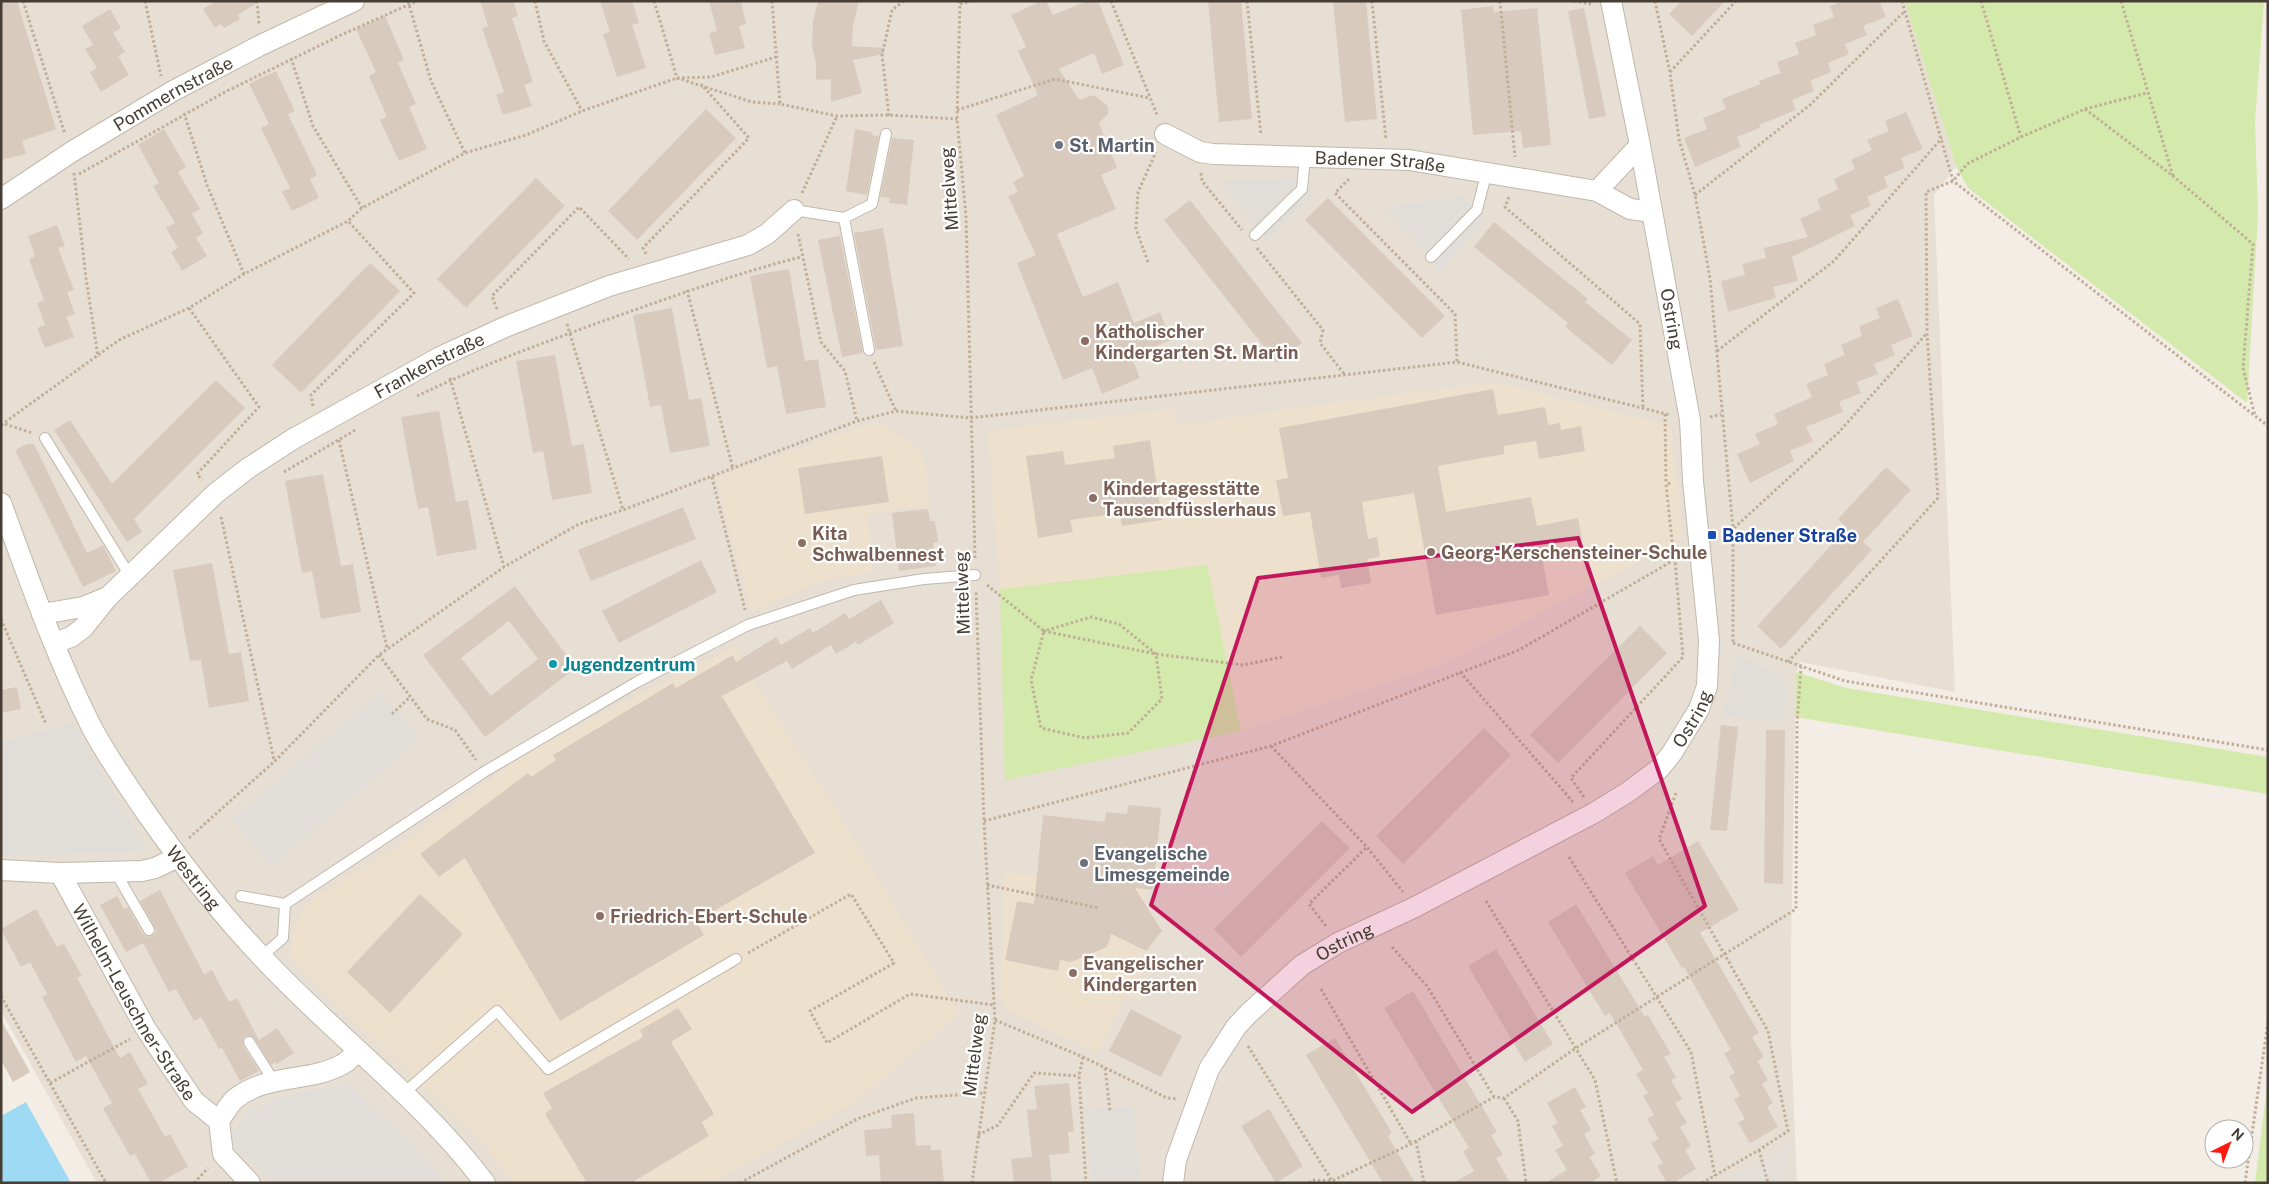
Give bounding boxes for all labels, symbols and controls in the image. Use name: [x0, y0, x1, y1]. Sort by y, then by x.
street label: Pommernstraße: [109, 51, 236, 135]
place label: St. Martin: [1069, 135, 1155, 156]
marker: St. Martin: [1053, 139, 1065, 151]
street label: Mittelweg: [936, 146, 962, 232]
street label: Badener Straße: [1314, 147, 1447, 176]
street label: Ostring: [1656, 287, 1688, 351]
place label: Katholischer Kindergarten St. Martin: [1095, 321, 1299, 363]
street label: Frankenstraße: [370, 328, 488, 402]
marker: Katholischer Kindergarten St. Martin: [1079, 335, 1091, 347]
place label: Kindertagesstätte Tausendfüsslerhaus: [1103, 478, 1276, 520]
marker: Kindertagesstätte Tausendfüsslerhaus: [1087, 492, 1099, 504]
place label: Kita Schwalbennest: [812, 523, 944, 565]
place label: Badener Straße: [1722, 525, 1857, 546]
marker: Badener Straße: [1706, 529, 1718, 541]
marker: Kita Schwalbennest: [796, 537, 808, 549]
place label: Georg-Kerschensteiner-Schule: [1441, 542, 1707, 563]
marker: Georg-Kerschensteiner-Schule: [1425, 546, 1437, 558]
street label: Mittelweg: [950, 551, 974, 635]
place label: Jugendzentrum: [563, 654, 695, 675]
marker: Jugendzentrum: [547, 658, 559, 670]
street label: Ostring: [1668, 687, 1715, 751]
street label: Westring: [163, 841, 226, 914]
place label: Evangelische Limesgemeinde: [1094, 843, 1230, 885]
marker: Evangelische Limesgemeinde: [1078, 857, 1090, 869]
street label: Wilhelm-Leuschner-Straße: [68, 900, 201, 1104]
place label: Friedrich-Ebert-Schule: [610, 906, 808, 927]
marker: Friedrich-Ebert-Schule: [594, 910, 606, 922]
street label: Ostring: [1311, 918, 1376, 965]
place label: Evangelischer Kindergarten: [1083, 953, 1204, 995]
marker: Evangelischer Kindergarten: [1067, 967, 1079, 979]
street label: Mittelweg: [958, 1012, 990, 1098]
north arrow: [2204, 1119, 2254, 1169]
text: N: [2228, 1125, 2247, 1144]

